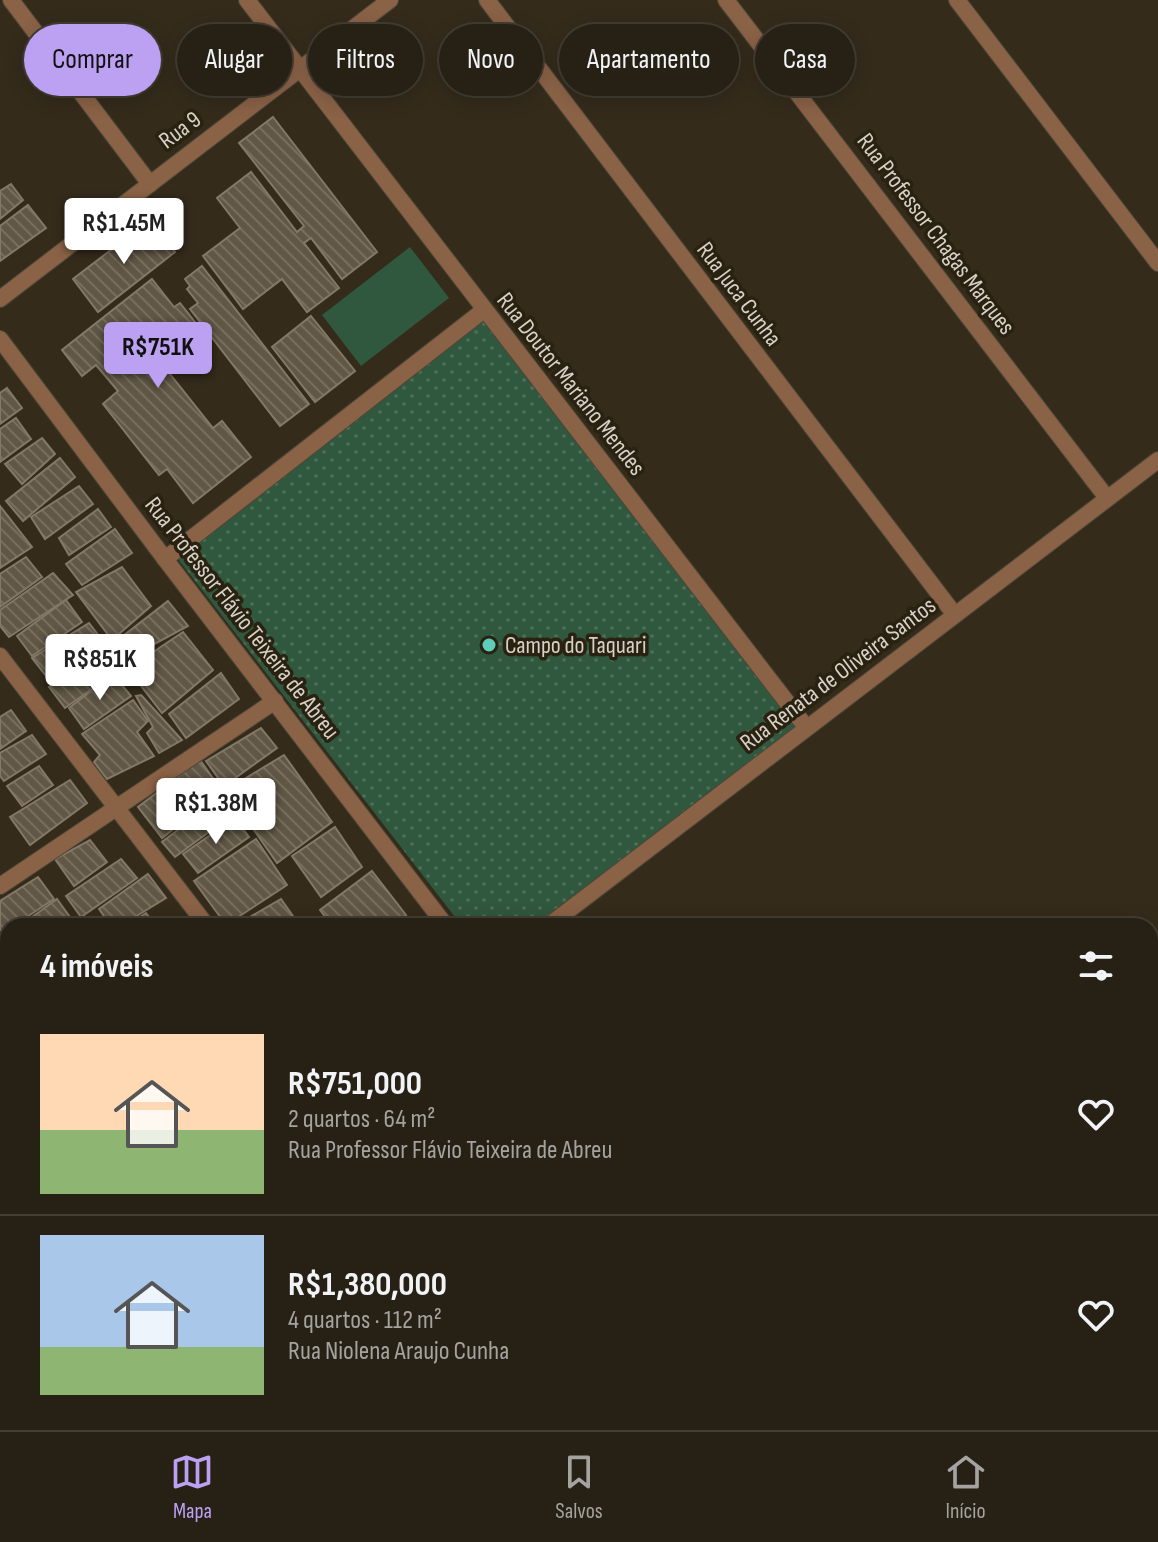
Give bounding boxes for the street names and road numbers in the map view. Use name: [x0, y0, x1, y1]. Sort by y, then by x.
street label: Rua 9: [153, 105, 207, 155]
street label: Rua Professor Chagas Marques: [851, 128, 1021, 340]
street label: Rua Juca Cunha: [690, 236, 788, 352]
street label: Rua Doutor Mariano Mendes: [491, 287, 651, 481]
street label: Rua Professor Flávio Teixeira de Abreu: [138, 491, 346, 745]
street label: Rua Renata de Oliveira Santos: [734, 591, 942, 757]

